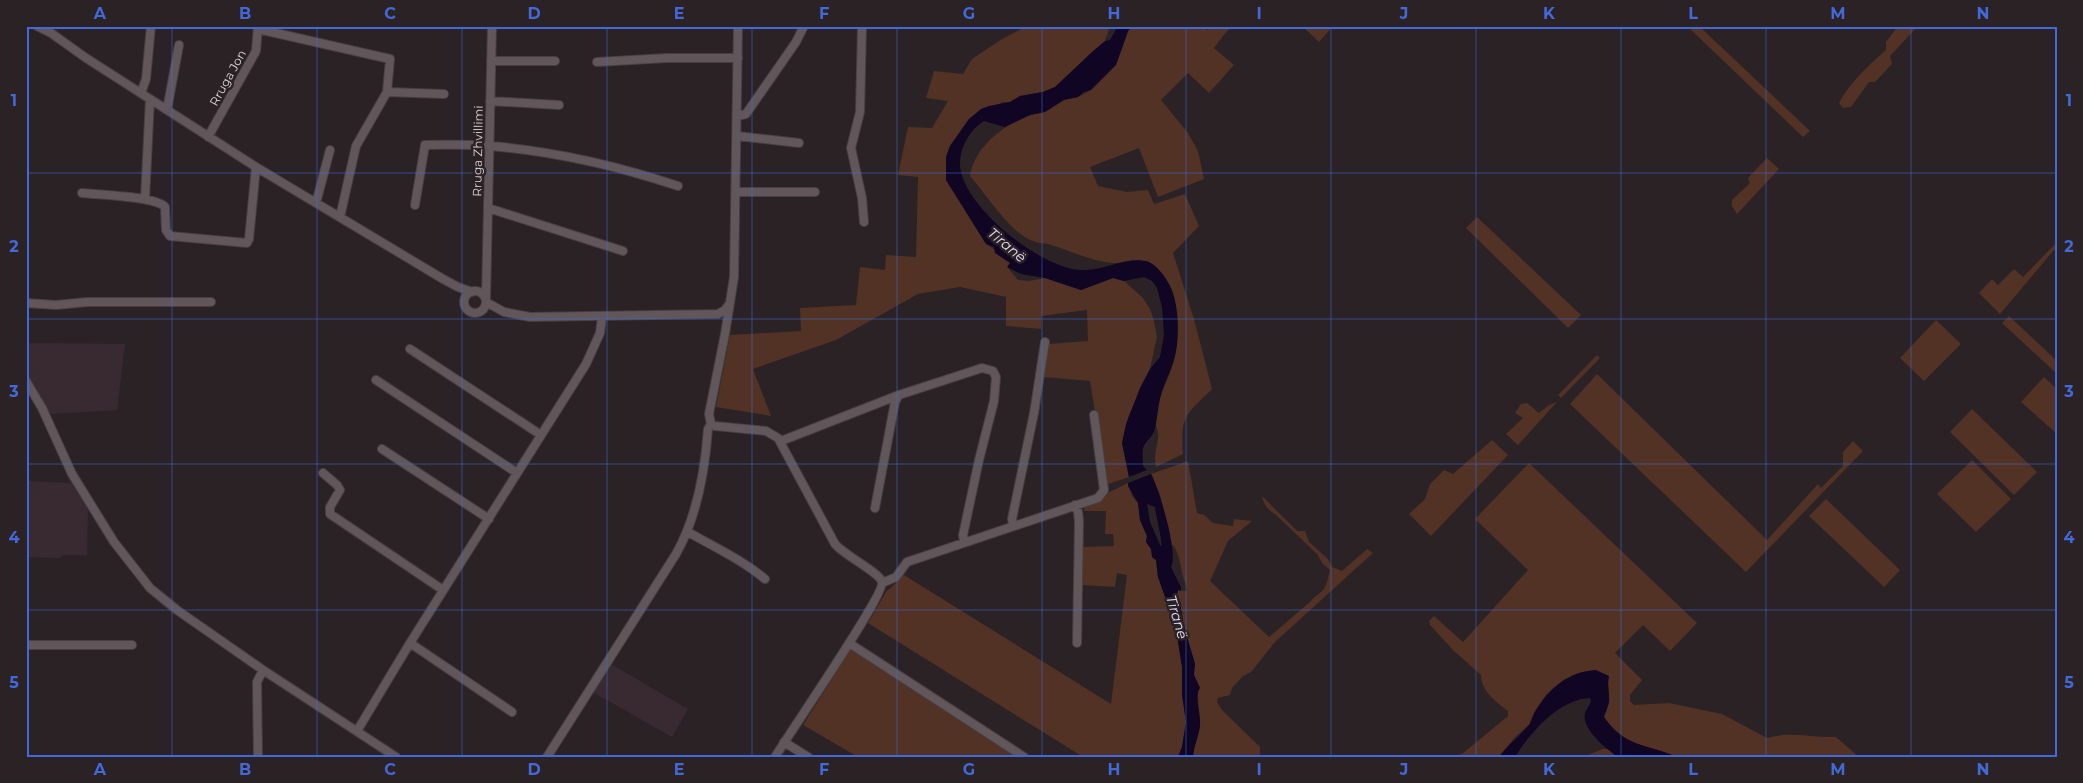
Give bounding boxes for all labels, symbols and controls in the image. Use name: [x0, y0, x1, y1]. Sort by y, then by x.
text: A: [93, 4, 107, 23]
text: B: [239, 4, 251, 23]
text: C: [384, 4, 396, 23]
text: D: [527, 4, 541, 23]
text: E: [674, 4, 684, 23]
text: F: [819, 4, 829, 23]
text: G: [963, 4, 975, 23]
text: H: [1108, 4, 1120, 23]
text: I: [1256, 4, 1262, 23]
text: J: [1399, 4, 1408, 23]
text: K: [1543, 4, 1556, 23]
text: L: [1688, 4, 1698, 23]
text: M: [1830, 4, 1846, 23]
text: N: [1977, 4, 1989, 23]
street label: Rruga Jon: [206, 47, 249, 108]
text: 1: [11, 91, 17, 110]
text: 1: [2066, 91, 2072, 110]
street label: Rruga Zhvillimi: [469, 105, 486, 197]
water label: Tiranë: [984, 224, 1030, 266]
text: 2: [9, 237, 19, 256]
text: 2: [2064, 237, 2074, 256]
text: 3: [8, 382, 19, 401]
text: 3: [2063, 382, 2074, 401]
text: 4: [8, 528, 20, 547]
text: 4: [2063, 528, 2075, 547]
water label: Tiranë: [1162, 593, 1192, 641]
text: 5: [9, 673, 19, 692]
text: 5: [2064, 673, 2074, 692]
text: A: [93, 760, 107, 779]
text: B: [239, 760, 251, 779]
text: C: [384, 760, 396, 779]
text: D: [527, 760, 541, 779]
text: E: [674, 760, 684, 779]
text: F: [819, 760, 829, 779]
text: G: [963, 760, 975, 779]
text: H: [1108, 760, 1120, 779]
text: I: [1256, 760, 1262, 779]
text: J: [1399, 760, 1408, 779]
text: K: [1543, 760, 1556, 779]
text: L: [1688, 760, 1698, 779]
text: M: [1830, 760, 1846, 779]
text: N: [1977, 760, 1989, 779]

